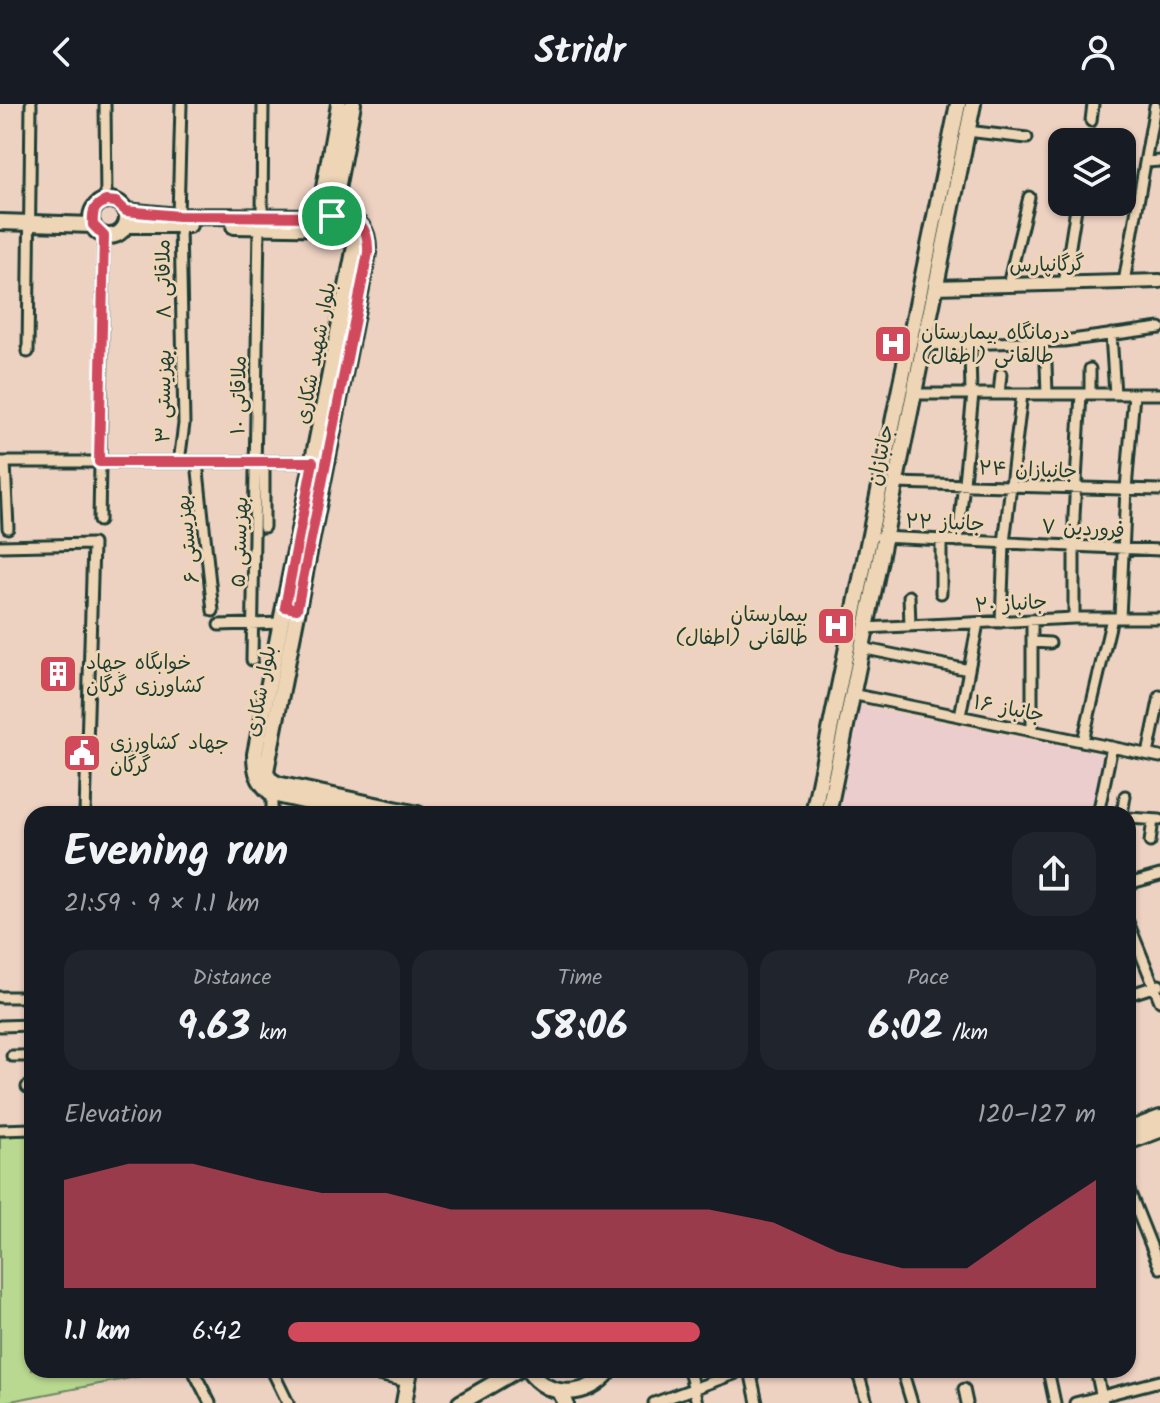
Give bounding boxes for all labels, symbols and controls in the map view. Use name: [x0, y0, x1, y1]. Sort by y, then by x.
text: Stridr: [535, 24, 625, 81]
icon: back: [40, 30, 84, 74]
icon: person: [1076, 30, 1120, 74]
map controls: [1048, 128, 1136, 216]
button: layers: [1048, 128, 1136, 216]
pin: [298, 182, 366, 250]
icon: arrive: [310, 194, 354, 238]
street label: ملاقاتی ۸: [148, 239, 182, 319]
street label: گرگانپارس: [1009, 249, 1085, 283]
street label: بلوار شهید شکاری: [288, 280, 346, 427]
place label: درمانگاه بیمارستان طالقانی (اطفال): [921, 318, 1070, 373]
hospital icon: درمانگاه بیمارستان طالقانی (اطفال): [872, 323, 914, 365]
street label: ۳ بهزیستی: [148, 349, 182, 443]
street label: ۱۰ ملاقاتی: [223, 355, 257, 435]
street label: جانبازان: [860, 422, 904, 489]
street label: جانبازان ۲۴: [978, 453, 1078, 489]
street label: بهزیستی ۶: [168, 493, 210, 585]
street label: ۵ بهزیستی: [223, 496, 259, 588]
street label: ۲۲ جانباز: [905, 507, 985, 541]
street label: فروردین ۷: [1040, 512, 1125, 548]
street label: ۲۰ جانباز: [974, 587, 1048, 623]
place label: بیمارستان طالقانی (اطفال): [675, 600, 808, 655]
hospital icon: بیمارستان طالقانی (اطفال): [815, 605, 857, 647]
street label: بلوار شکاری: [237, 643, 287, 740]
place label: خوابگاه جهاد کشاورزی گرگان: [86, 648, 205, 703]
building icon: خوابگاه جهاد کشاورزی گرگان: [37, 653, 79, 695]
street label: جانباز ۱۶: [970, 687, 1047, 732]
place label: جهاد کشاورزی گرگان: [110, 728, 229, 783]
public building icon: جهاد کشاورزی گرگان: [61, 732, 103, 774]
text: Evening run: [64, 818, 288, 888]
button: share: [1012, 832, 1096, 916]
text: 21:59 · 9 × 1.1 km: [64, 883, 259, 925]
text: Distance: [192, 961, 272, 996]
text: Time: [558, 961, 602, 996]
text: Pace: [907, 961, 949, 996]
text: 9.63: [177, 996, 250, 1060]
text: 58:06: [532, 996, 628, 1060]
text: 6:02: [868, 996, 943, 1060]
text: km: [250, 1016, 287, 1051]
text: /km: [943, 1016, 988, 1051]
text: Elevation: [64, 1094, 162, 1136]
text: 120–127 m: [977, 1094, 1096, 1136]
text: 1.1 km: [64, 1311, 130, 1353]
text: 6:42: [192, 1311, 242, 1353]

